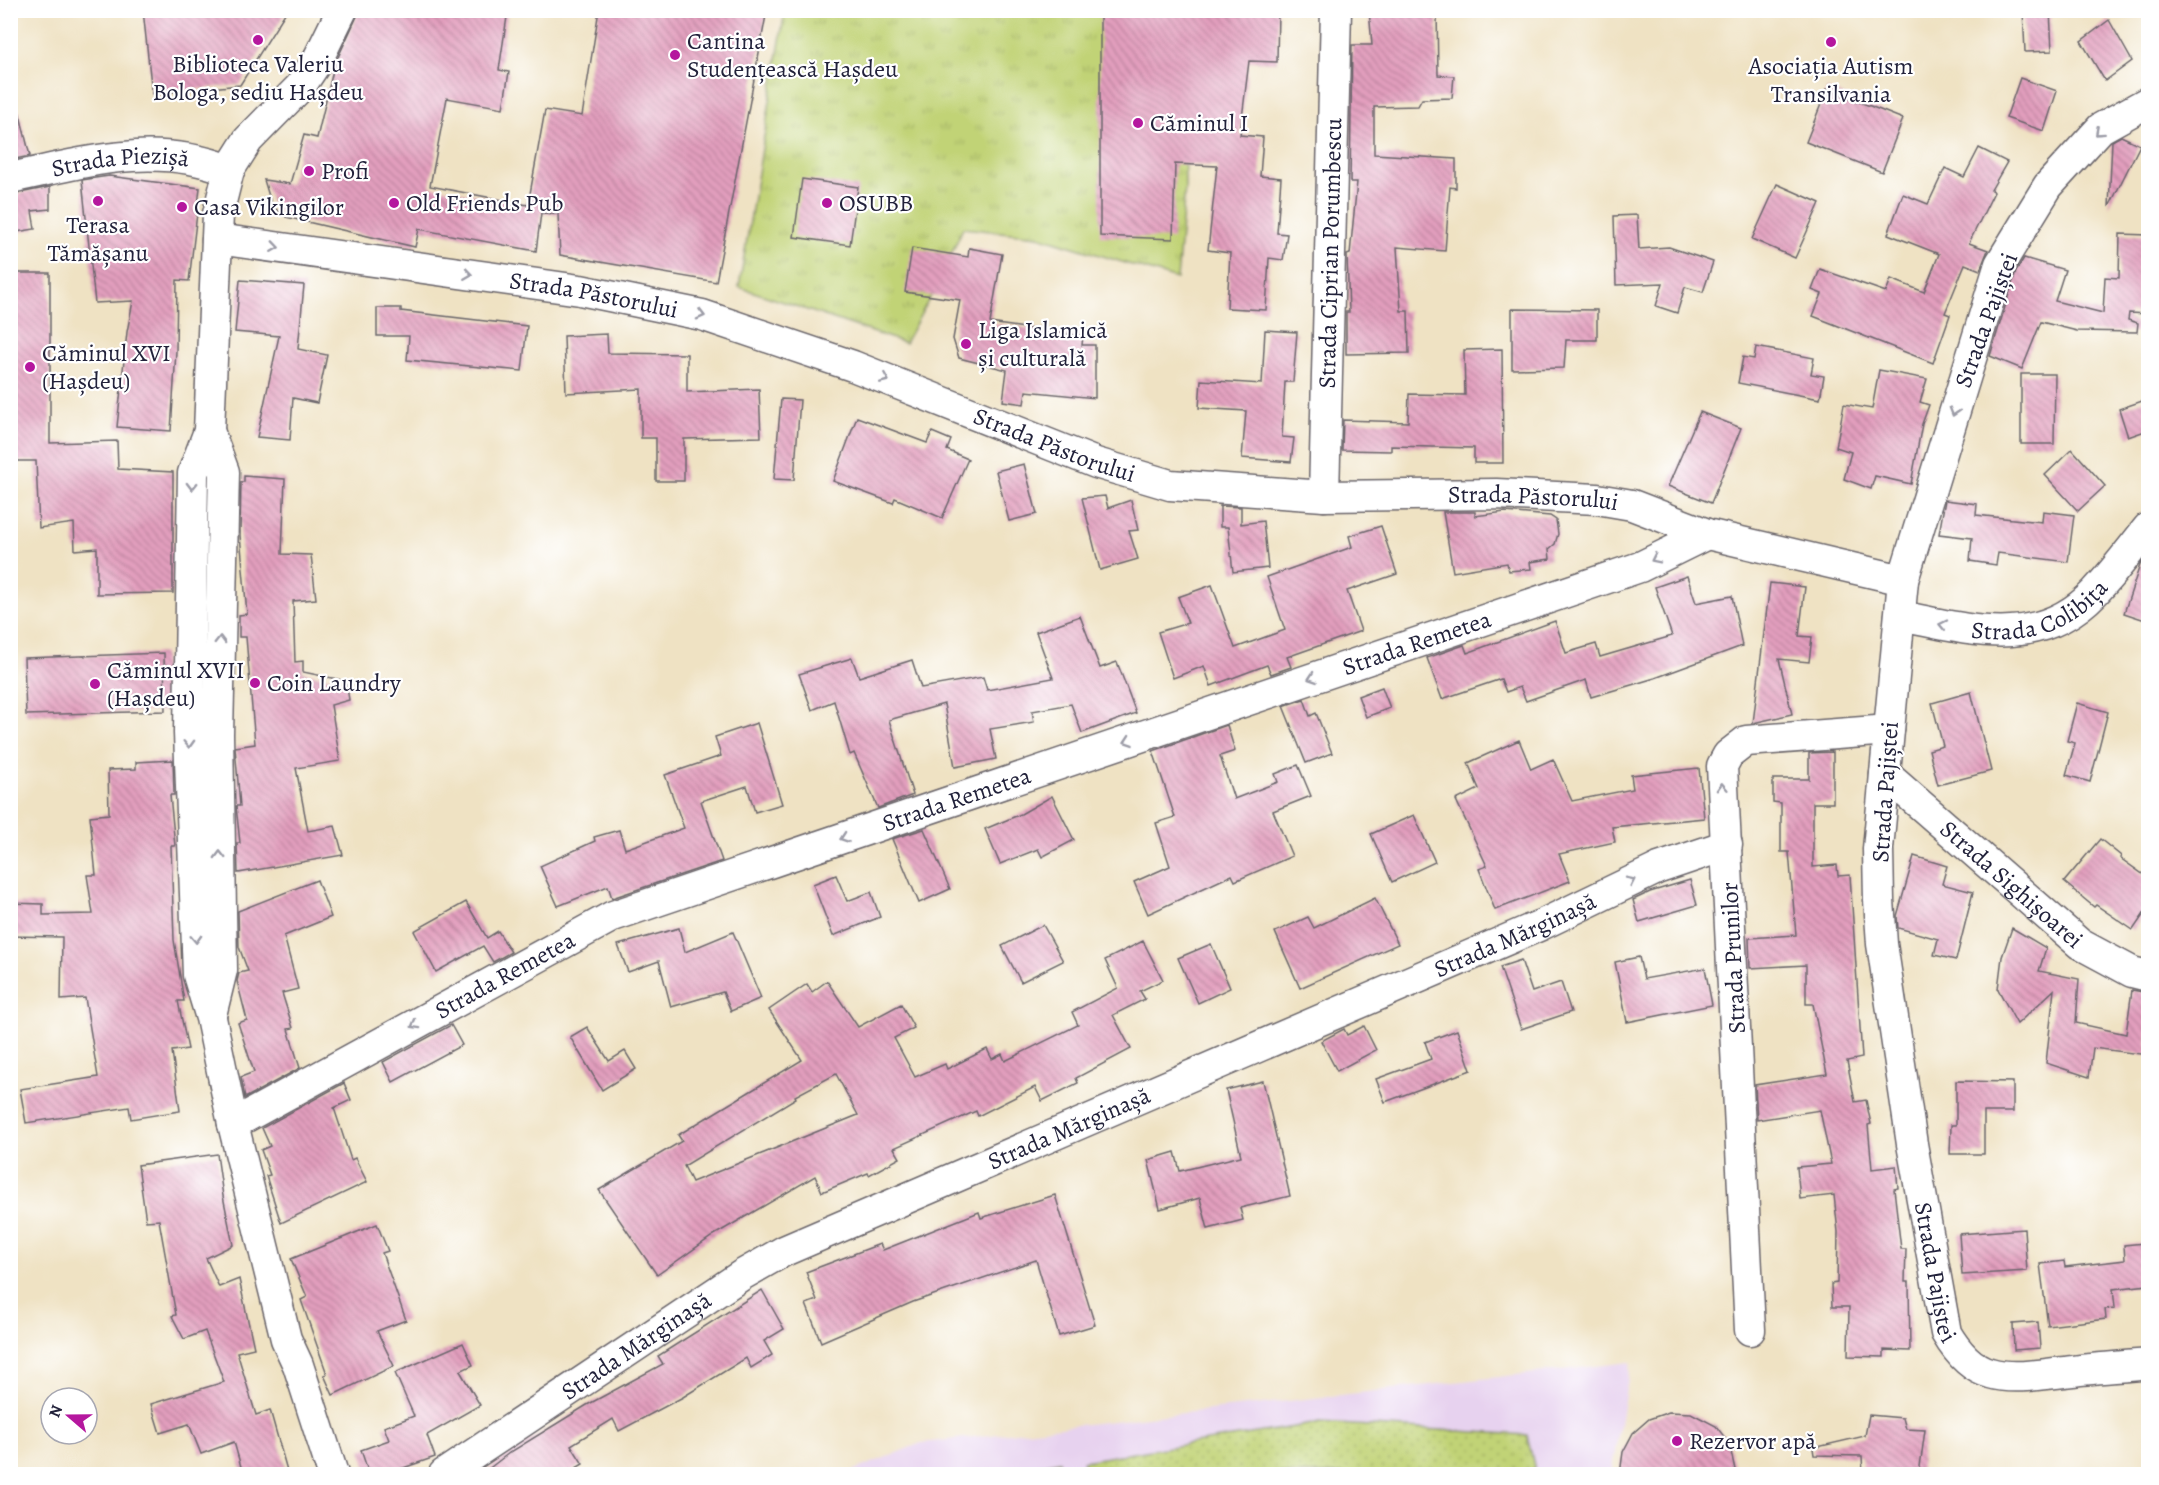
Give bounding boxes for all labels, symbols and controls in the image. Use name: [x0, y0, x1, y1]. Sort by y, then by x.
place label: Cantina Studențească Hașdeu: [687, 25, 898, 85]
marker: Biblioteca Valeriu Bologa, sediu Hașdeu: [251, 33, 265, 47]
marker: Asociația Autism Transilvania: [1824, 35, 1838, 49]
place label: Biblioteca Valeriu Bologa, sediu Hașdeu: [153, 48, 363, 108]
marker: Cantina Studențească Hașdeu: [668, 48, 682, 62]
place label: Asociația Autism Transilvania: [1747, 50, 1914, 110]
place label: Căminul I: [1150, 107, 1248, 139]
marker: Căminul I: [1131, 116, 1145, 130]
street label: Strada Ciprian Porumbescu: [1311, 117, 1349, 389]
one-way arrow: [2095, 125, 2106, 136]
street label: Strada Piezișă: [48, 140, 192, 185]
place label: Profi: [321, 155, 369, 187]
marker: Profi: [302, 164, 316, 178]
place label: Old Friends Pub: [406, 187, 563, 219]
place label: OSUBB: [839, 187, 913, 219]
place label: Casa Vikingilor: [194, 191, 344, 223]
marker: Terasa Tămășanu: [91, 194, 105, 208]
marker: Old Friends Pub: [387, 196, 401, 210]
marker: OSUBB: [820, 196, 834, 210]
marker: Casa Vikingilor: [175, 200, 189, 214]
place label: Terasa Tămășanu: [47, 209, 149, 269]
one-way arrow: [270, 240, 279, 252]
street label: Strada Pajiștei: [1947, 248, 2025, 392]
street label: Strada Păstorului: [507, 264, 681, 326]
one-way arrow: [463, 267, 472, 279]
one-way arrow: [696, 307, 706, 320]
place label: Liga Islamică și culturală: [978, 314, 1108, 374]
place label: Căminul XVI (Hașdeu): [42, 337, 171, 397]
marker: Liga Islamică și culturală: [959, 337, 973, 351]
marker: Căminul XVI (Hașdeu): [23, 360, 37, 374]
one-way arrow: [879, 372, 890, 384]
street label: Strada Păstorului: [969, 400, 1139, 490]
one-way arrow: [1949, 406, 1961, 417]
street label: Strada Păstorului: [1448, 478, 1621, 518]
one-way arrow: [186, 482, 199, 491]
one-way arrow: [1650, 552, 1661, 564]
street label: Strada Colibița: [1970, 572, 2116, 647]
street label: Strada Remetea: [1338, 603, 1496, 683]
one-way arrow: [1939, 619, 1949, 632]
one-way arrow: [214, 635, 226, 644]
place label: Căminul XVII (Hașdeu): [107, 654, 244, 714]
place label: Coin Laundry: [267, 667, 401, 699]
one-way arrow: [1307, 671, 1318, 684]
marker: Coin Laundry: [248, 676, 262, 690]
marker: Căminul XVII (Hașdeu): [88, 677, 102, 691]
street label: Strada Pajiștei: [1864, 720, 1906, 864]
one-way arrow: [1123, 734, 1134, 747]
one-way arrow: [183, 740, 196, 749]
street label: Strada Remetea: [878, 759, 1036, 839]
one-way arrow: [1716, 782, 1729, 791]
street label: Strada Sighișoarei: [1933, 813, 2090, 956]
one-way arrow: [839, 830, 849, 843]
one-way arrow: [214, 851, 226, 860]
one-way arrow: [1625, 877, 1636, 889]
street label: Strada Prunilor: [1713, 881, 1753, 1035]
street label: Strada Mărginașă: [1429, 885, 1602, 985]
street label: Strada Remetea: [429, 924, 581, 1026]
one-way arrow: [190, 935, 203, 944]
one-way arrow: [410, 1018, 421, 1029]
street label: Strada Mărginașă: [983, 1079, 1156, 1177]
street label: Strada Pajiștei: [1907, 1200, 1964, 1349]
street label: Strada Mărginașă: [555, 1284, 718, 1407]
north arrow: [39, 1386, 99, 1446]
text: N: [44, 1402, 68, 1420]
place label: Rezervor apă: [1689, 1425, 1817, 1457]
marker: Rezervor apă: [1670, 1434, 1684, 1448]

